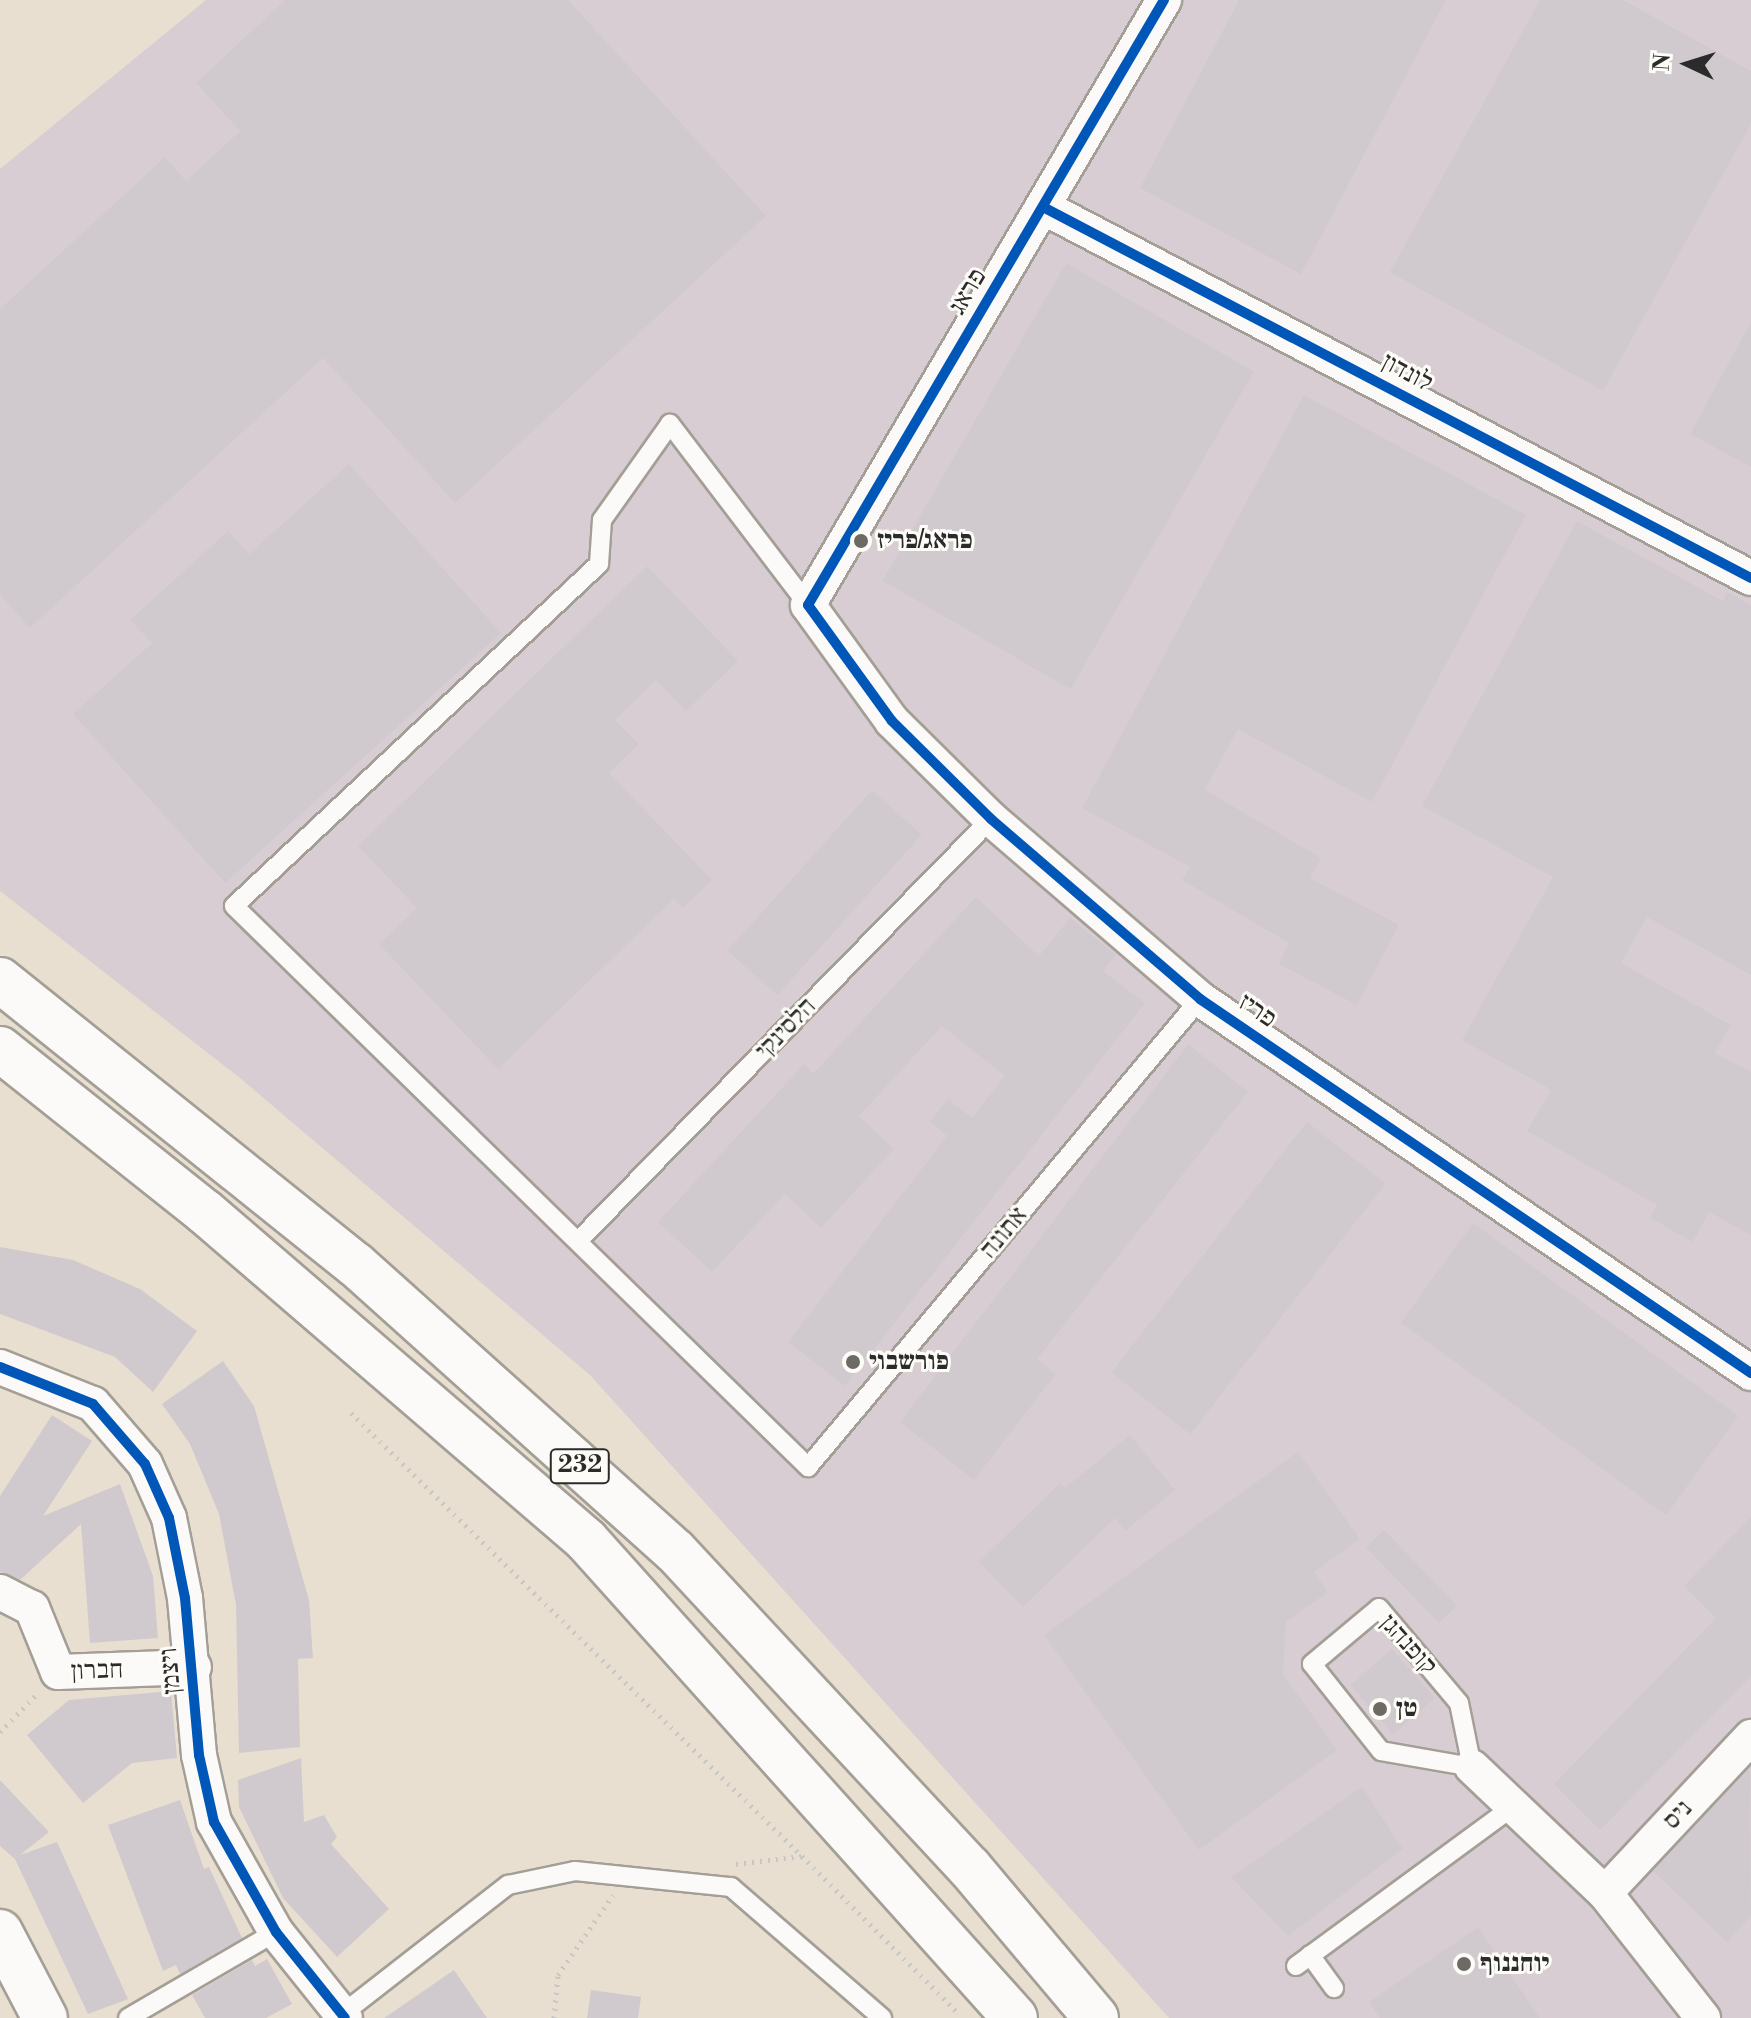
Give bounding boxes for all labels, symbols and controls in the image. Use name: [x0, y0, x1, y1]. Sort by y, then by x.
north arrow: [1647, 24, 1727, 104]
text: N: [1648, 53, 1677, 72]
street label: פראג: [942, 263, 994, 321]
street label: לונדון: [1376, 347, 1438, 399]
place label: פראג/פריז: [877, 525, 973, 557]
marker: פראג/פריז: [852, 532, 870, 550]
street label: פריז: [1232, 987, 1282, 1035]
street label: הלסינקי: [749, 992, 823, 1066]
street label: אתונה: [973, 1201, 1035, 1265]
place label: פורשבוי: [869, 1346, 949, 1378]
marker: פורשבוי: [844, 1353, 862, 1371]
road number: 232: [548, 1446, 612, 1486]
street label: קופנהגן: [1373, 1608, 1443, 1682]
street label: ויצמן: [153, 1646, 189, 1696]
street label: חברון: [70, 1654, 124, 1688]
place label: טן: [1396, 1693, 1417, 1725]
marker: טן: [1371, 1700, 1389, 1718]
street label: ניס: [1657, 1794, 1699, 1836]
place label: יוחננוף: [1480, 1948, 1549, 1980]
marker: יוחננוף: [1455, 1955, 1473, 1973]

